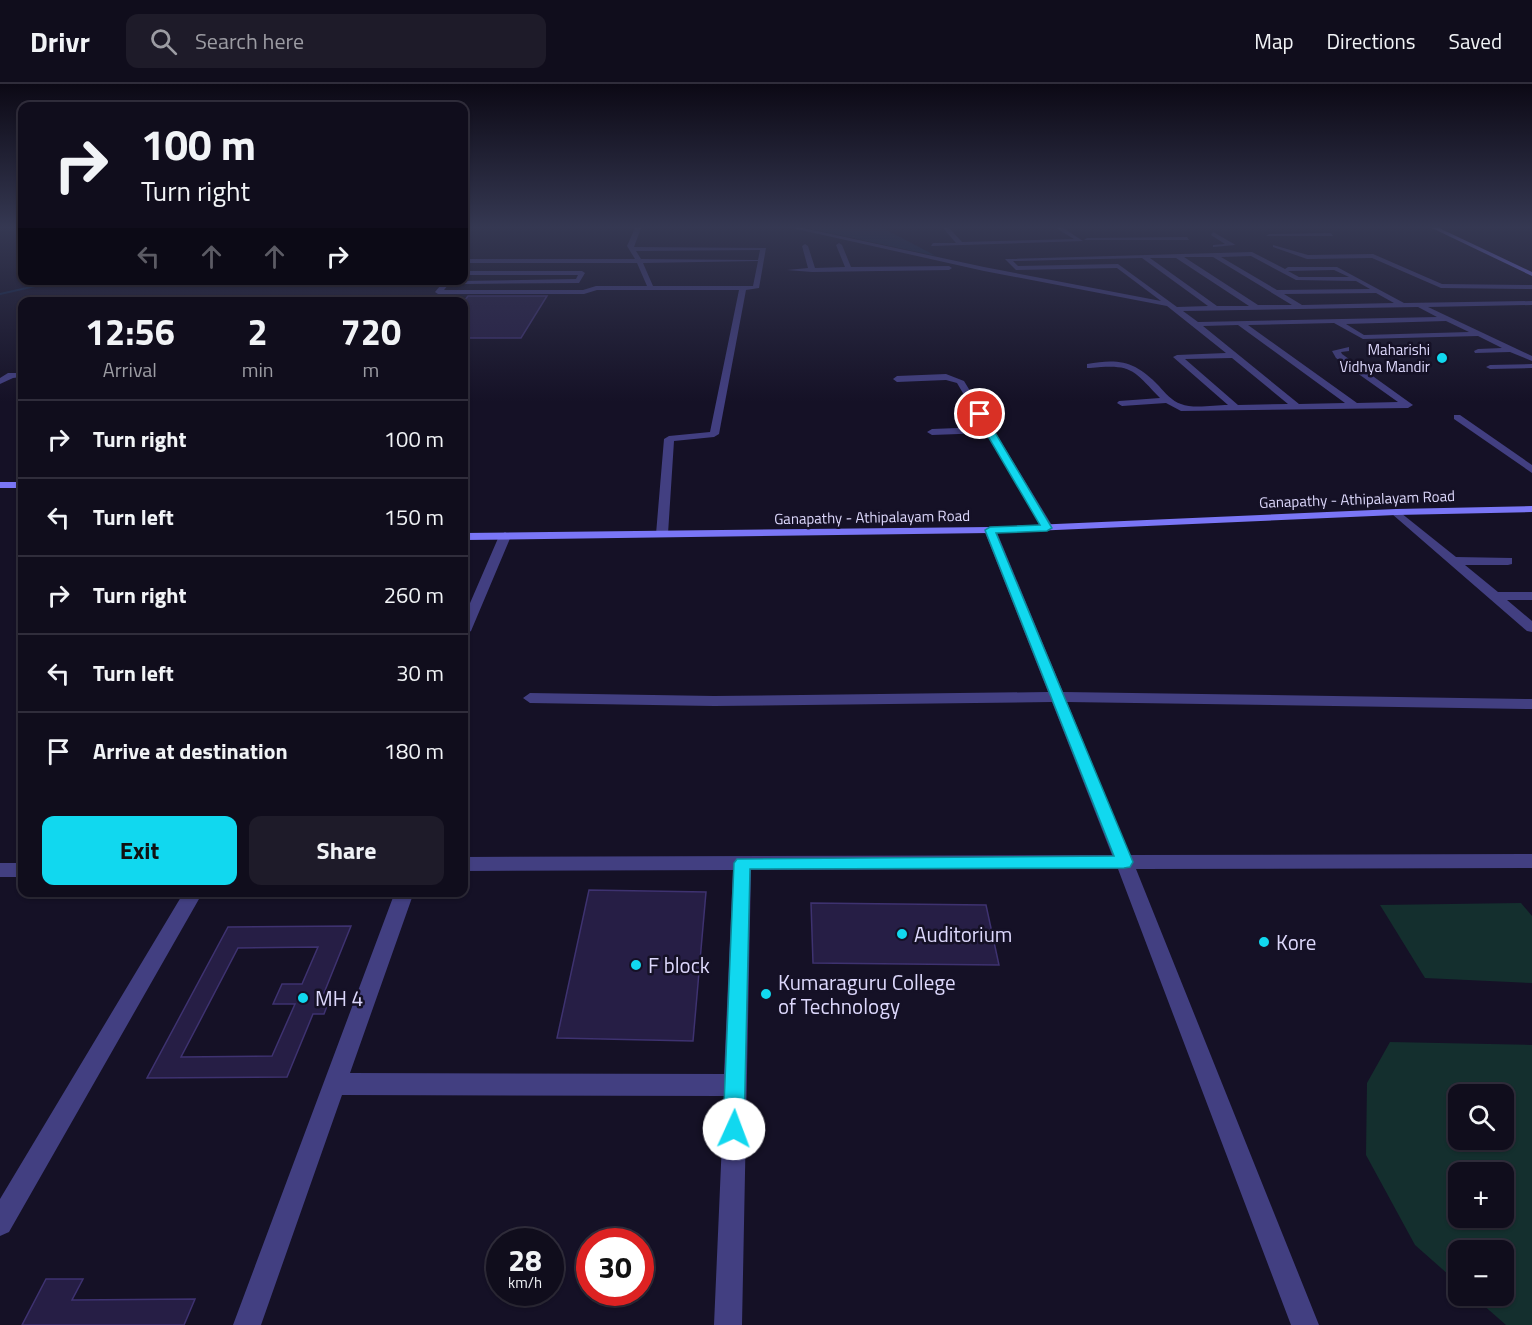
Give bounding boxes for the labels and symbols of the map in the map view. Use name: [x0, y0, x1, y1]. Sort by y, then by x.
place label: Maharishi Vidhya Mandir: [1340, 338, 1430, 378]
marker: Maharishi Vidhya Mandir: [1435, 351, 1449, 365]
pin: [954, 388, 1005, 439]
street label: Ganapathy - Athipalayam Road: [1259, 484, 1455, 514]
street label: Ganapathy - Athipalayam Road: [774, 504, 970, 530]
place label: Auditorium: [914, 918, 1012, 950]
place label: Kore: [1276, 926, 1316, 958]
marker: Auditorium: [895, 927, 909, 941]
marker: Kore: [1257, 935, 1271, 949]
place label: F block: [648, 949, 710, 981]
marker: F block: [629, 958, 643, 972]
place label: Kumaraguru College of Technology: [778, 966, 956, 1022]
place label: MH 4: [315, 982, 363, 1014]
marker: Kumaraguru College of Technology: [759, 987, 773, 1001]
marker: MH 4: [296, 991, 310, 1005]
position arrow: [702, 1097, 766, 1161]
speed limit sign: 30: [576, 1228, 654, 1306]

